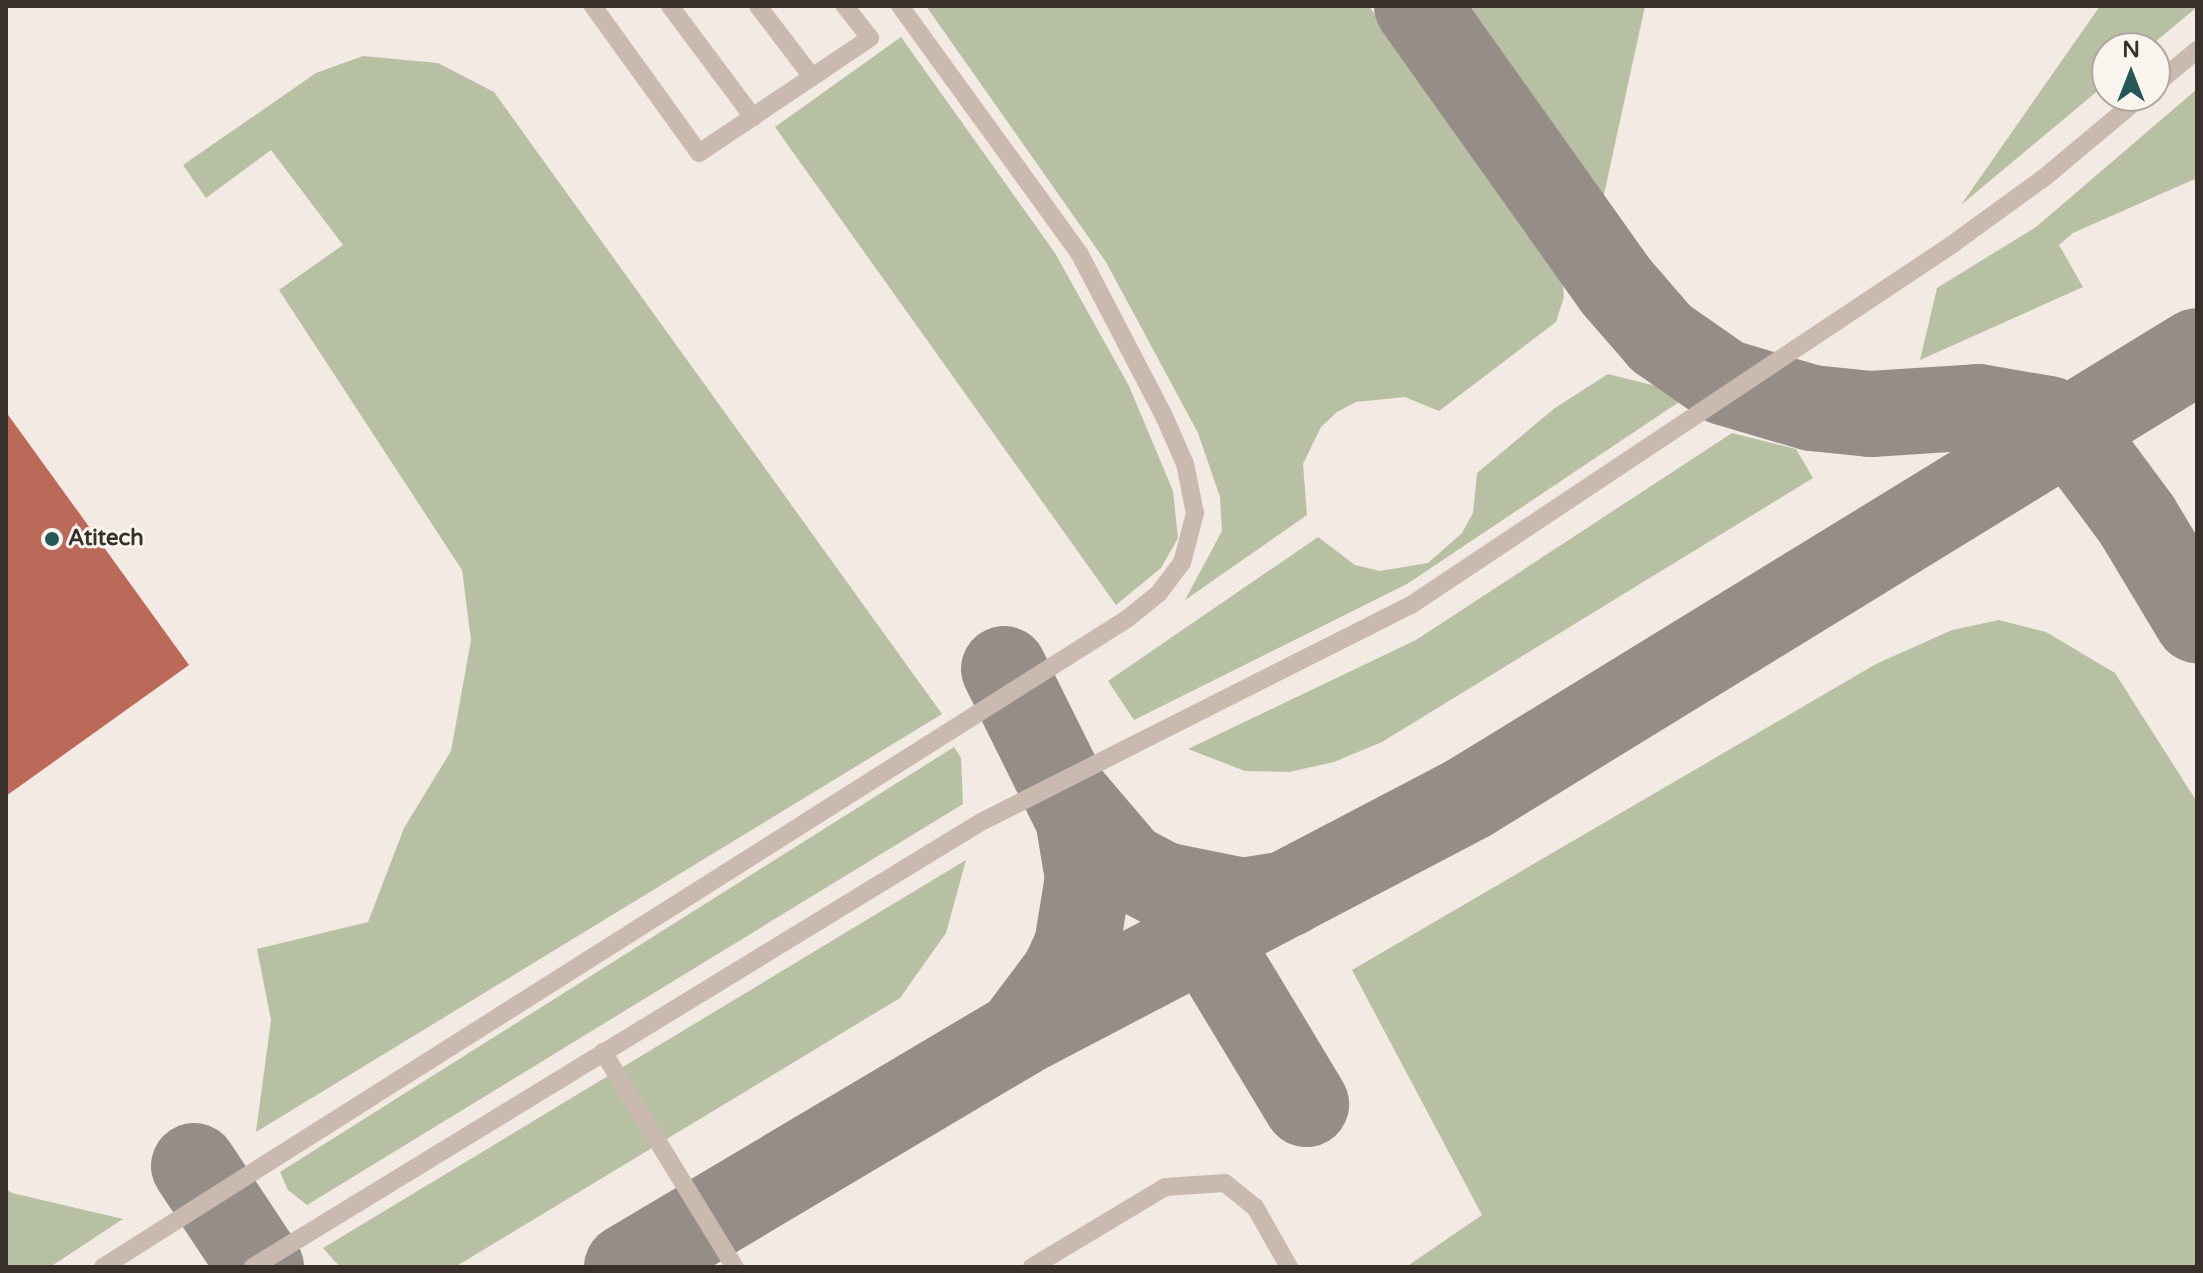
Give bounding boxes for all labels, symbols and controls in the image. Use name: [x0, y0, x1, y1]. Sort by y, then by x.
north arrow: [2091, 32, 2171, 112]
text: N: [2122, 37, 2140, 63]
place label: Atitech: [68, 526, 144, 552]
marker: Atitech: [43, 530, 61, 548]

